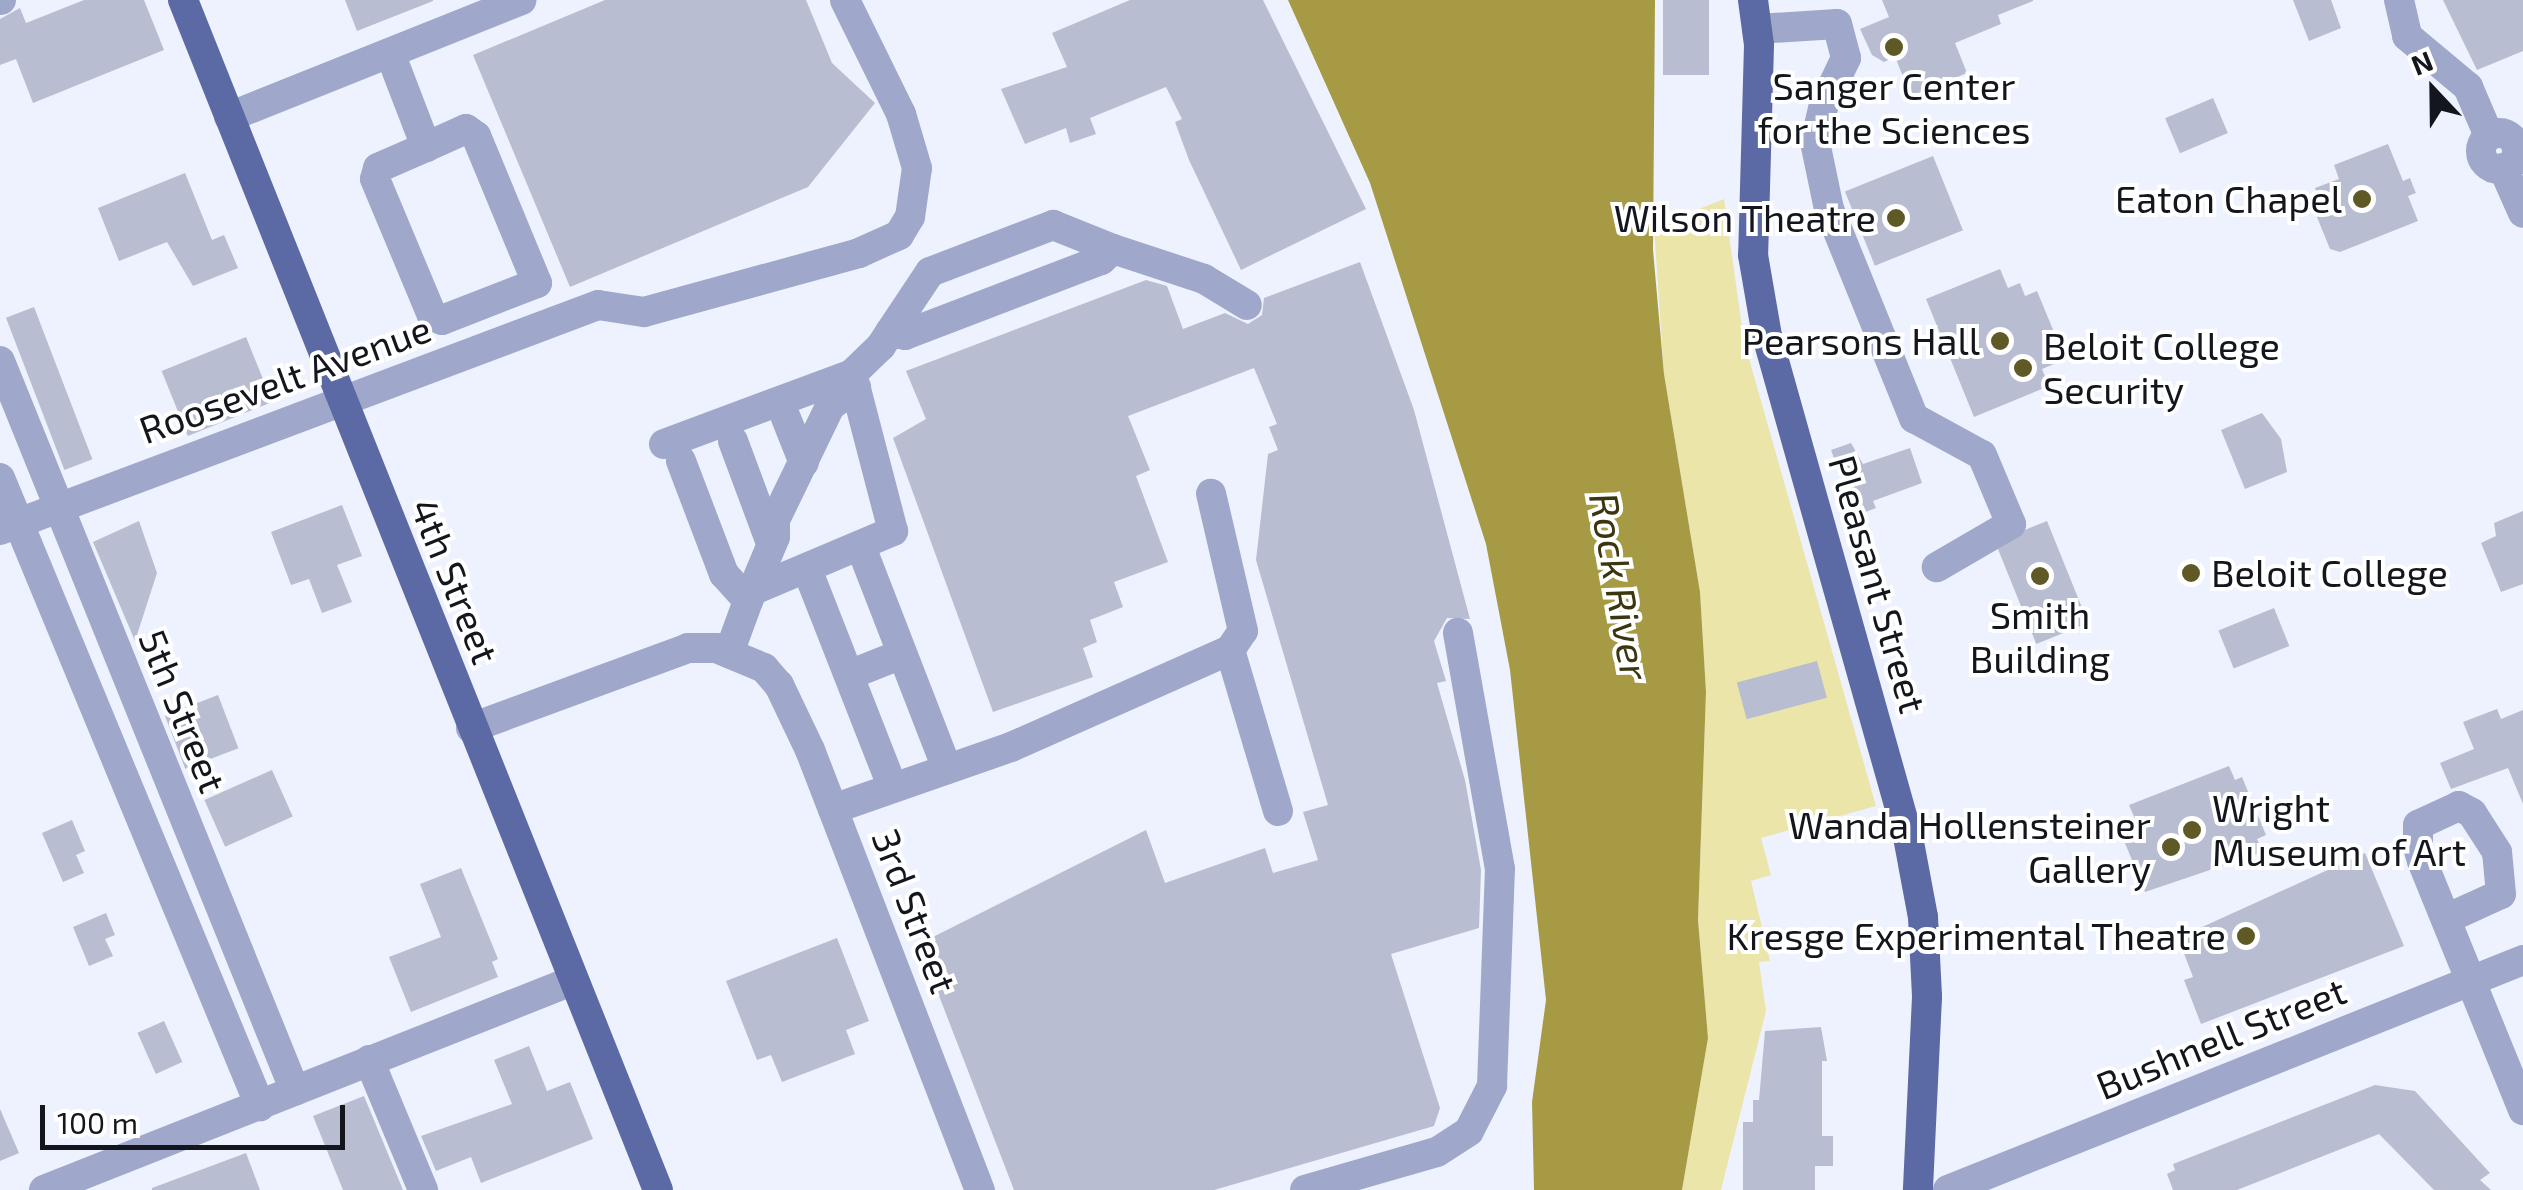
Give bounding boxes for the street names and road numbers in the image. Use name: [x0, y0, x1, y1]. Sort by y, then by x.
street label: Roosevelt Avenue: [133, 305, 437, 453]
street label: Pleasant Street: [1819, 450, 1937, 718]
street label: 4th Street: [401, 492, 509, 670]
street label: 5th Street: [130, 623, 236, 799]
street label: 3rd Street: [863, 823, 967, 999]
street label: Bushnell Street: [2089, 967, 2353, 1109]

